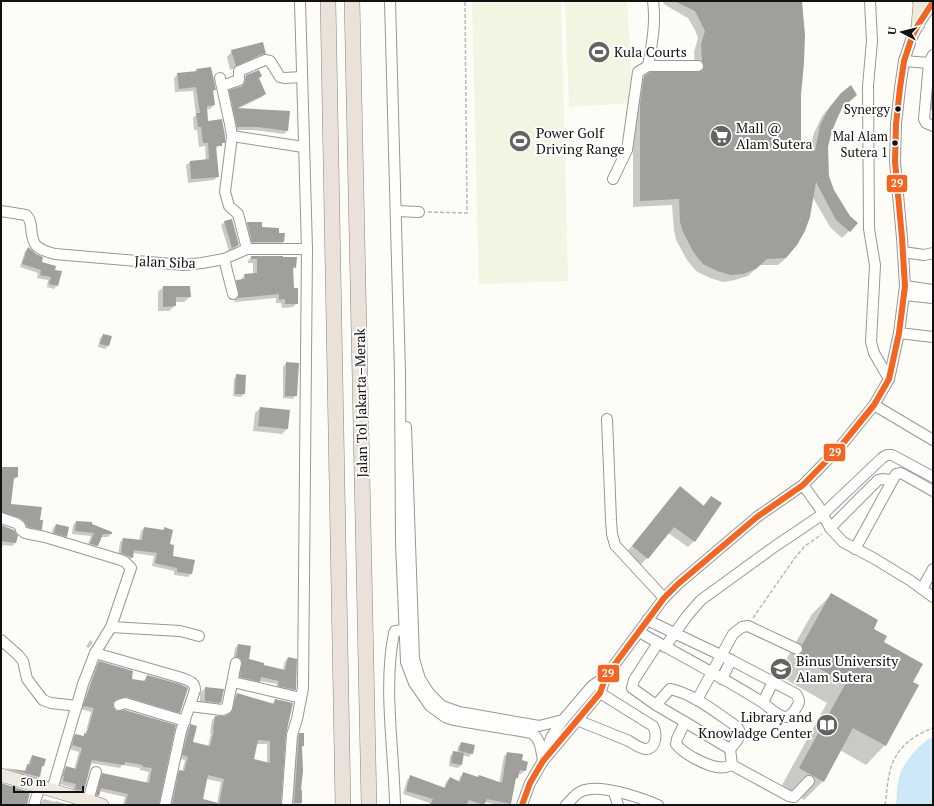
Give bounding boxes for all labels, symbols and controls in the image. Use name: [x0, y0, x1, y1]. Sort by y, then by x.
north arrow: [882, 12, 922, 52]
text: U: [885, 26, 900, 36]
sports icon: Kula Courts: [586, 39, 612, 65]
place label: Kula Courts: [614, 42, 687, 61]
place label: Synergy: [844, 100, 890, 118]
marker: Synergy: [893, 104, 903, 114]
place label: Mall @ Alam Sutera: [736, 118, 813, 153]
place label: Power Golf Driving Range: [536, 123, 625, 158]
supermarket icon: Mall @ Alam Sutera: [708, 123, 734, 149]
place label: Mal Alam Sutera 1: [833, 127, 888, 161]
sports icon: Power Golf Driving Range: [507, 128, 533, 154]
marker: Mal Alam Sutera 1: [890, 138, 900, 148]
line badge: 29: [886, 174, 908, 193]
text: 29: [891, 176, 903, 190]
street label: Jalan Siba: [134, 251, 196, 272]
street label: Jalan Tol Jakarta–Merak: [350, 327, 371, 478]
line badge: 29: [823, 443, 846, 462]
text: 29: [829, 445, 841, 459]
place label: Binus University Alam Sutera: [796, 651, 899, 686]
school or university icon: Binus University Alam Sutera: [768, 656, 794, 682]
line badge: 29: [597, 664, 620, 683]
text: 29: [602, 666, 614, 680]
place label: Library and Knowladge Center: [698, 707, 813, 742]
library icon: Library and Knowladge Center: [814, 712, 840, 738]
scale bar: [14, 768, 83, 794]
text: 50 m: [20, 774, 47, 789]

